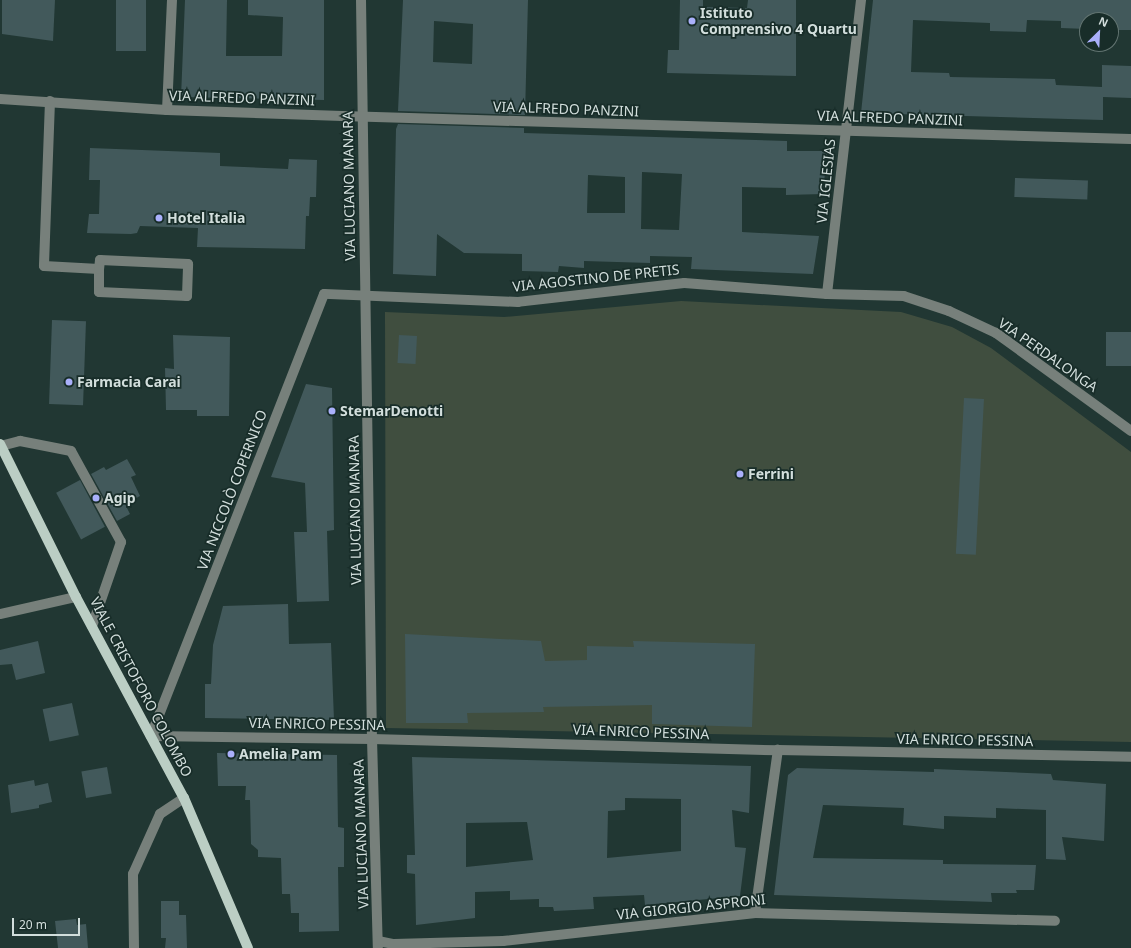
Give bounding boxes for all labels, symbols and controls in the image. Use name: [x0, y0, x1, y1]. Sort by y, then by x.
place label: Istituto Comprensivo 4 Quartu: [700, 5, 857, 38]
north arrow: [1079, 12, 1119, 52]
text: N: [1097, 13, 1111, 30]
marker: Istituto Comprensivo 4 Quartu: [687, 16, 697, 26]
street label: VIA ALFREDO PANZINI: [169, 87, 315, 109]
street label: VIA ALFREDO PANZINI: [493, 98, 639, 120]
street label: VIA ALFREDO PANZINI: [817, 107, 963, 129]
street label: VIA LUCIANO MANARA: [339, 111, 359, 261]
street label: VIA IGLESIAS: [813, 138, 839, 224]
place label: Hotel Italia: [167, 210, 245, 226]
marker: Hotel Italia: [154, 213, 164, 223]
street label: VIA AGOSTINO DE PRETIS: [512, 261, 680, 295]
street label: VIA PERDALONGA: [995, 314, 1101, 396]
place label: Farmacia Carai: [77, 374, 181, 390]
marker: Farmacia Carai: [64, 377, 74, 387]
place label: StemarDenotti: [340, 403, 443, 419]
marker: StemarDenotti: [327, 406, 337, 416]
street label: VIA NICCOLÒ COPERNICO: [194, 408, 270, 572]
street label: VIA LUCIANO MANARA: [345, 435, 365, 585]
place label: Ferrini: [748, 466, 794, 482]
marker: Ferrini: [735, 469, 745, 479]
place label: Agip: [104, 490, 136, 506]
marker: Agip: [91, 493, 101, 503]
street label: VIALE CRISTOFORO COLOMBO: [86, 594, 196, 780]
street label: VIA ENRICO PESSINA: [249, 714, 385, 734]
street label: VIA ENRICO PESSINA: [572, 721, 710, 743]
street label: VIA ENRICO PESSINA: [897, 730, 1033, 750]
place label: Amelia Pam: [239, 746, 322, 762]
marker: Amelia Pam: [226, 749, 236, 759]
street label: VIA LUCIANO MANARA: [350, 759, 372, 909]
street label: VIA GIORGIO ASPRONI: [616, 891, 766, 923]
scale bar: [14, 910, 82, 936]
text: 20 m: [19, 916, 47, 933]

